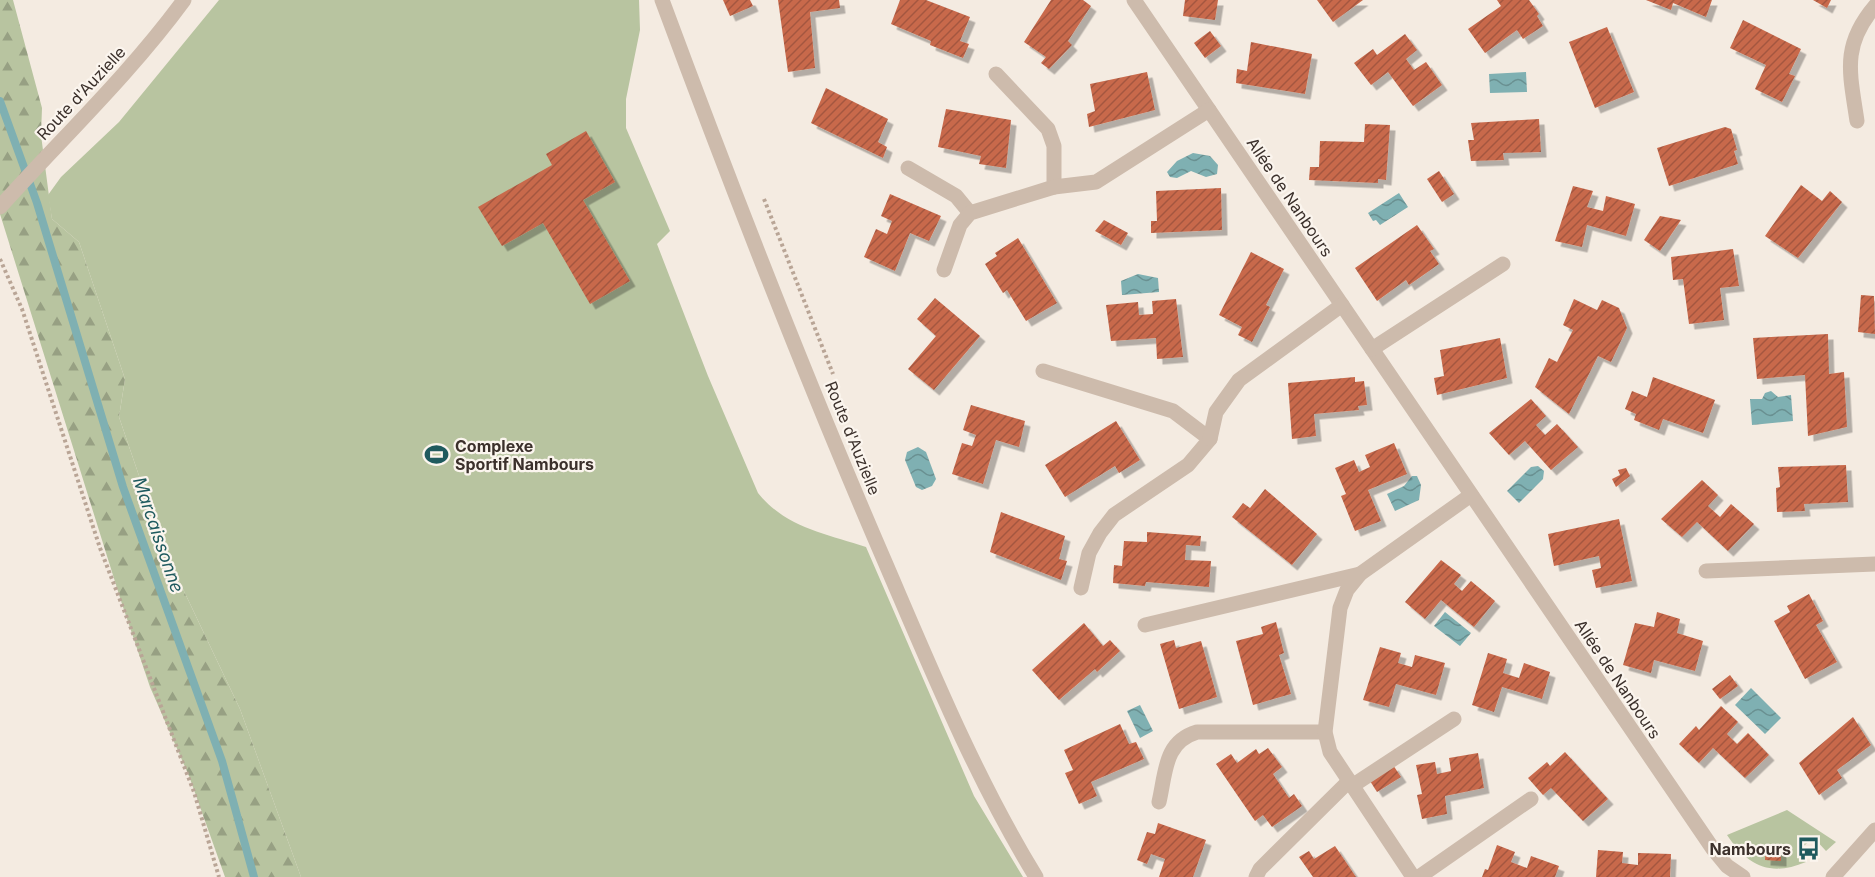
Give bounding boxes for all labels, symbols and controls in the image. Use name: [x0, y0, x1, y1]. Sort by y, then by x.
street label: Route d'Auzielle: [32, 42, 130, 144]
street label: Allée de Nanbours: [1243, 134, 1337, 260]
street label: Route d'Auzielle: [821, 378, 885, 498]
place label: Complexe Sportif Nambours: [455, 436, 594, 474]
sports icon: Complexe Sportif Nambours: [424, 442, 450, 468]
water label: Marcaissonne: [129, 474, 188, 595]
street label: Allée de Nanbours: [1571, 616, 1665, 742]
bus stop icon: Nambours: [1796, 836, 1822, 862]
place label: Nambours: [1710, 839, 1791, 859]

